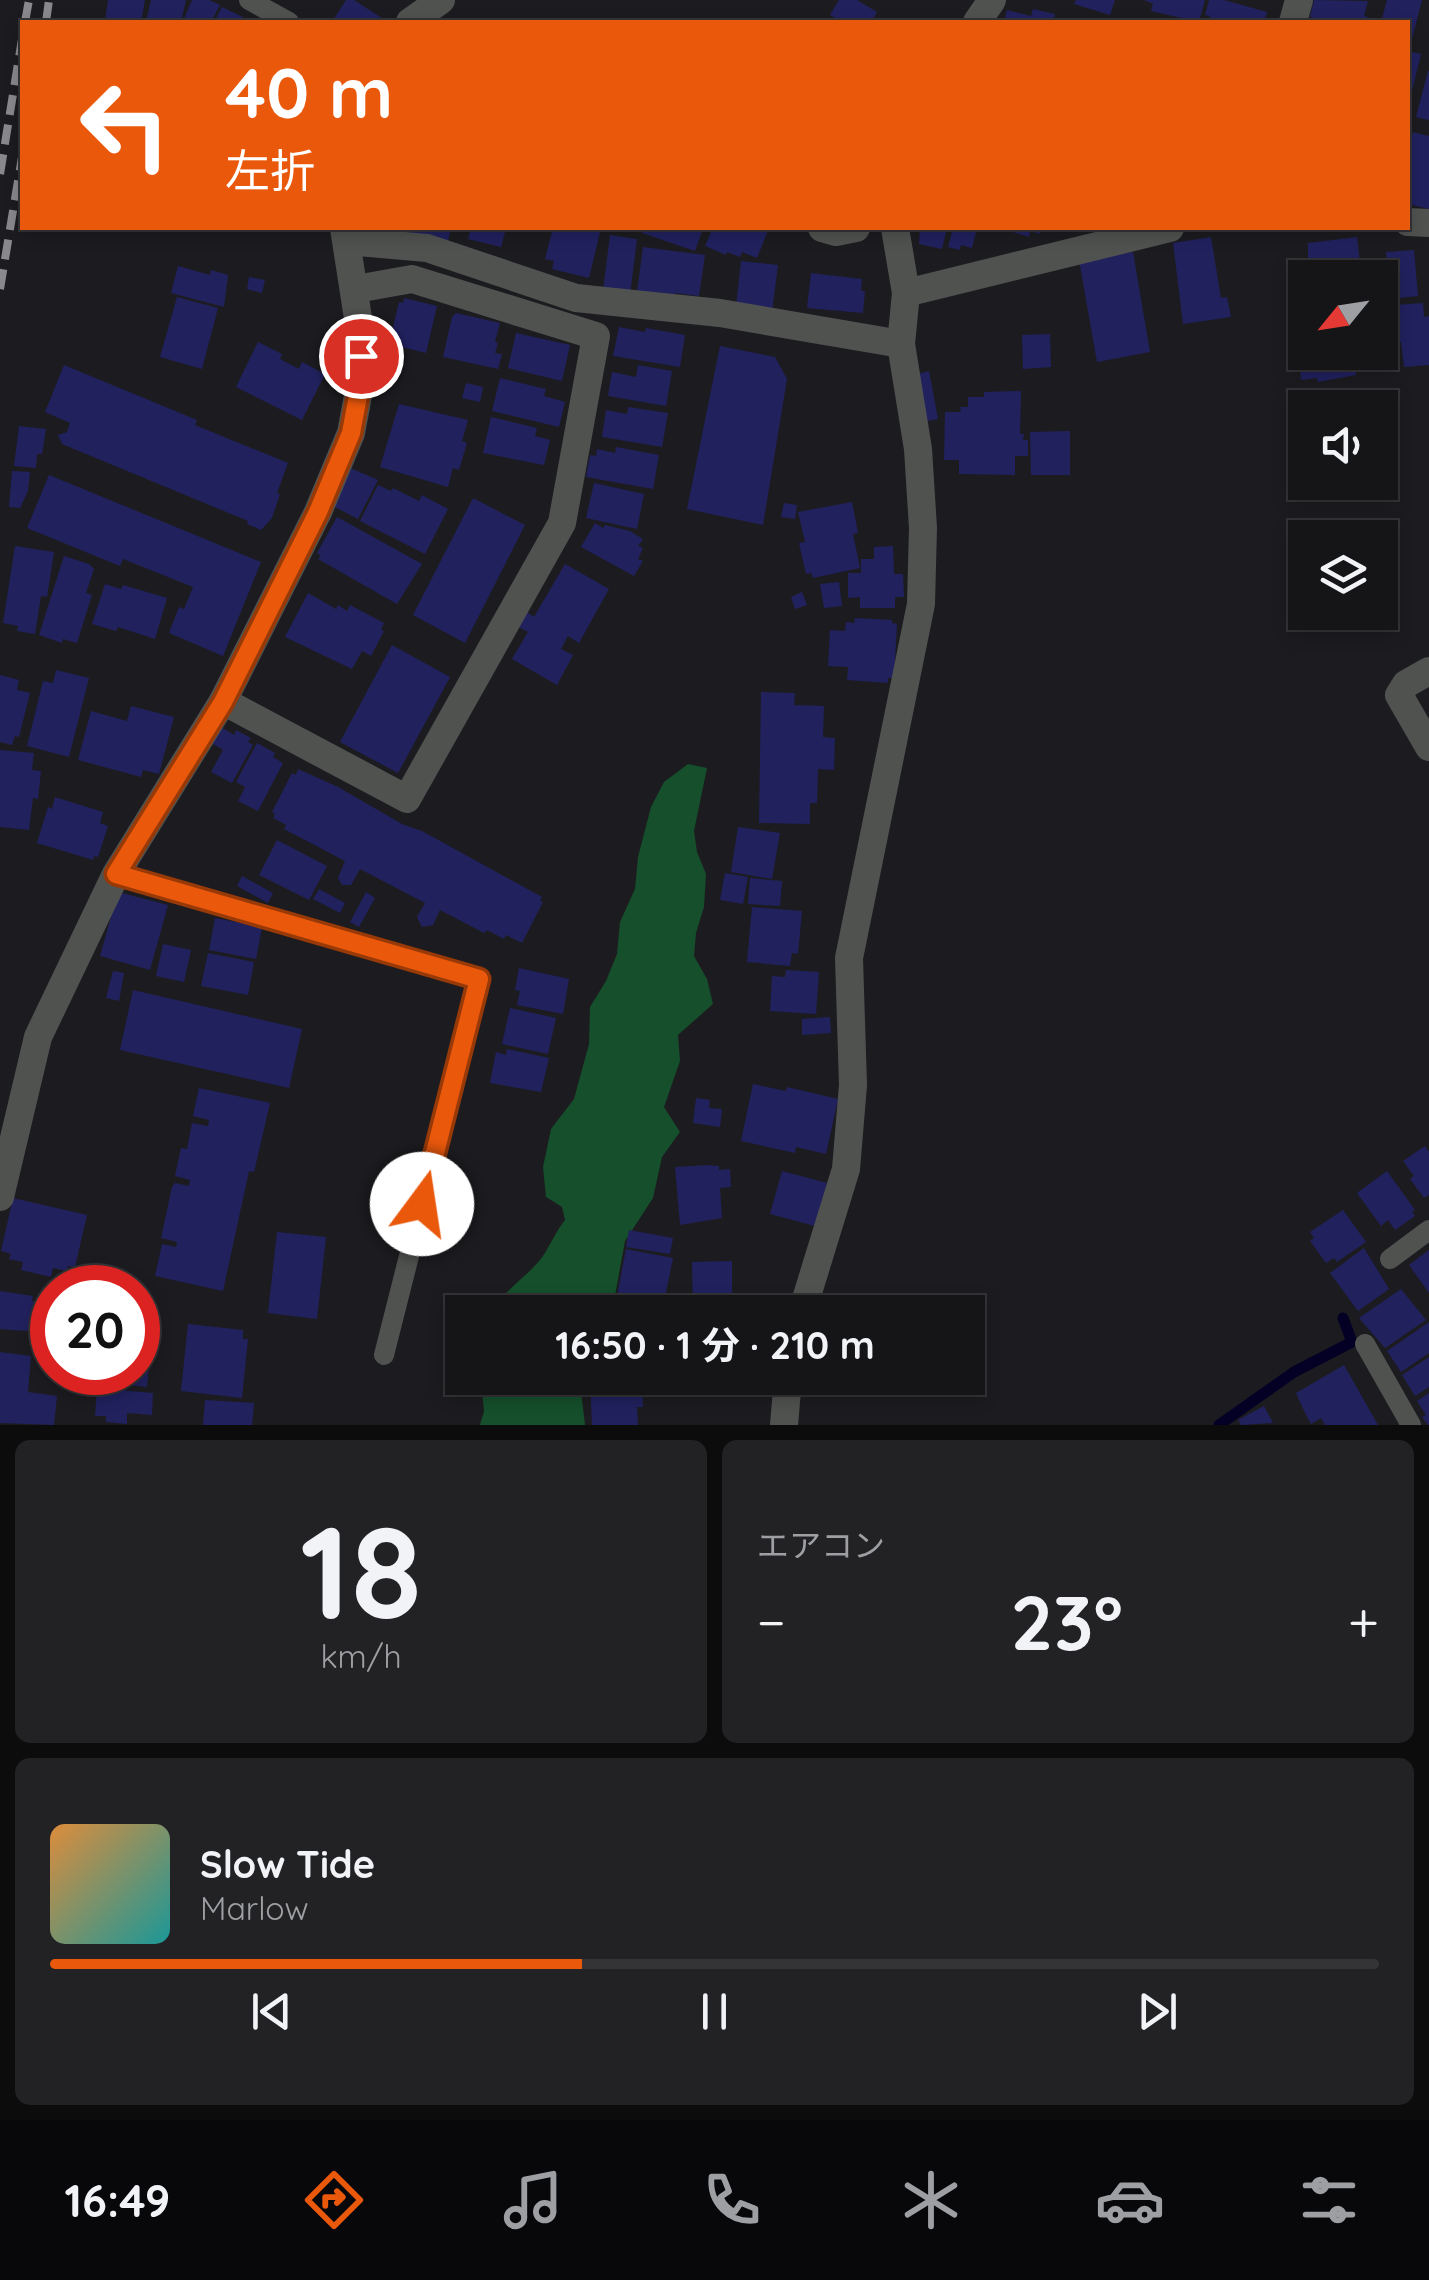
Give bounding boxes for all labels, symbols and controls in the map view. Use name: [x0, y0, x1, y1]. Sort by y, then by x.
text: 40 m: [225, 48, 393, 136]
icon: left: [60, 60, 190, 190]
text: 左折: [225, 142, 315, 198]
north arrow: [1288, 260, 1398, 370]
map controls: [1288, 260, 1398, 630]
pin: [319, 314, 404, 399]
icon: arrive: [334, 329, 389, 384]
button: sound: [1288, 390, 1398, 500]
button: layers: [1288, 520, 1398, 630]
position arrow: [370, 1152, 474, 1256]
speed limit sign: 20: [30, 1265, 160, 1395]
text: 16:50 · 1 分 · 210 m: [555, 1321, 875, 1369]
text: 18: [300, 1489, 422, 1652]
text: エアコン: [757, 1525, 885, 1565]
text: 23°: [1011, 1575, 1123, 1669]
text: −: [757, 1587, 786, 1656]
text: +: [1348, 1587, 1379, 1656]
text: km/h: [320, 1636, 402, 1676]
text: Slow Tide: [200, 1840, 375, 1888]
text: Marlow: [200, 1888, 309, 1928]
icon: previous: [244, 1984, 299, 2039]
icon: pause: [687, 1984, 742, 2039]
icon: next: [1130, 1984, 1185, 2039]
icon: directions: [299, 2165, 369, 2235]
icon: music: [498, 2165, 568, 2235]
icon: phone: [697, 2165, 767, 2235]
icon: climate: [896, 2165, 966, 2235]
icon: car: [1095, 2165, 1165, 2235]
icon: filters: [1294, 2165, 1364, 2235]
text: 16:49: [65, 2172, 170, 2228]

